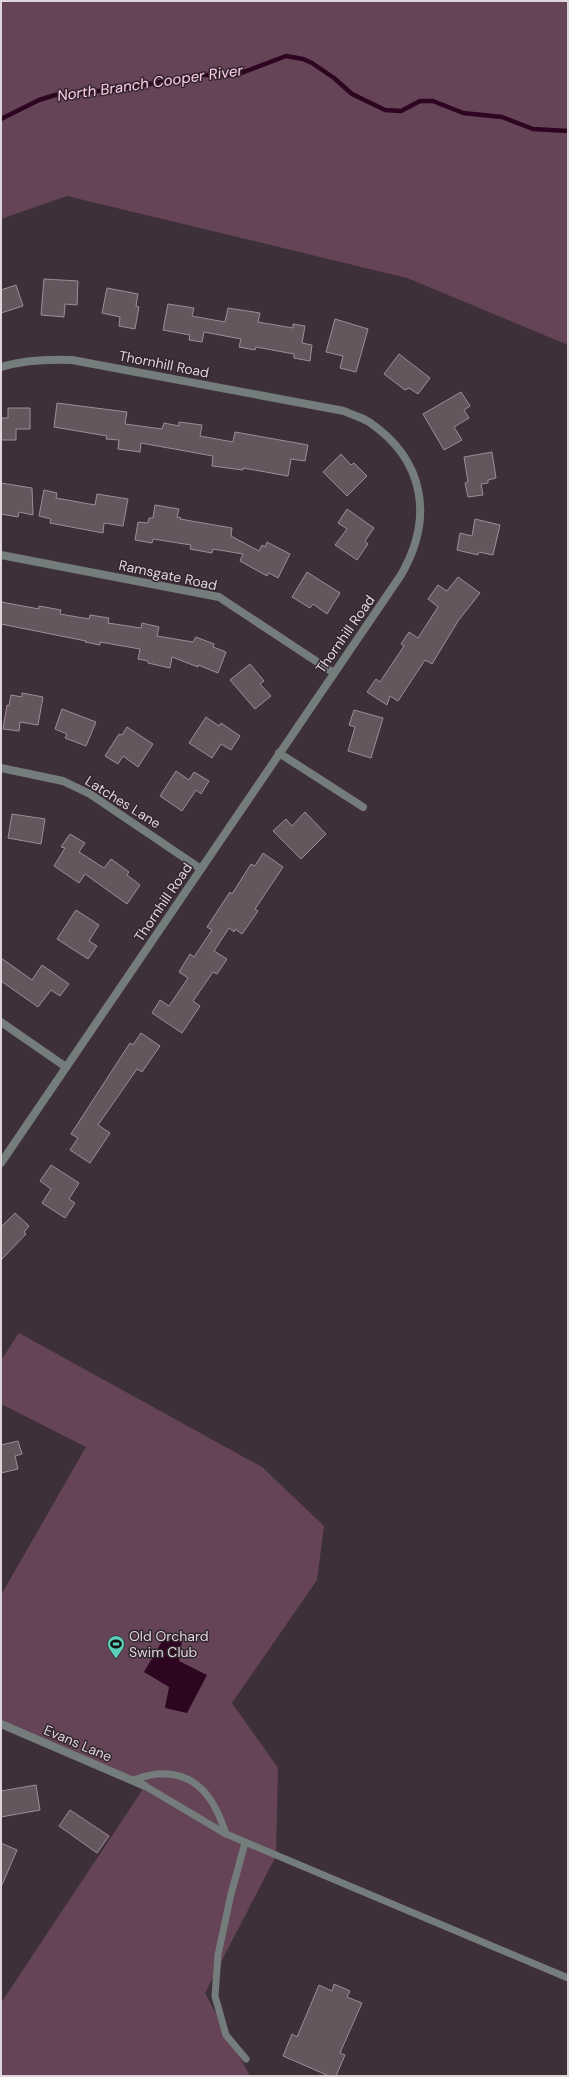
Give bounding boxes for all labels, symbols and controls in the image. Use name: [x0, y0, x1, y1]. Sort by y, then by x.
water label: North Branch Cooper River: [56, 60, 245, 106]
street label: Thornhill Road: [117, 346, 211, 382]
street label: Ramsgate Road: [117, 556, 219, 594]
street label: Thornhill Road: [311, 591, 379, 677]
street label: Latches Lane: [82, 772, 164, 832]
street label: Thornhill Road: [130, 859, 196, 945]
place label: Old Orchard Swim Club: [129, 1627, 209, 1661]
sports icon: Old Orchard Swim Club: [106, 1634, 126, 1659]
street label: Evans Lane: [41, 1721, 115, 1765]

